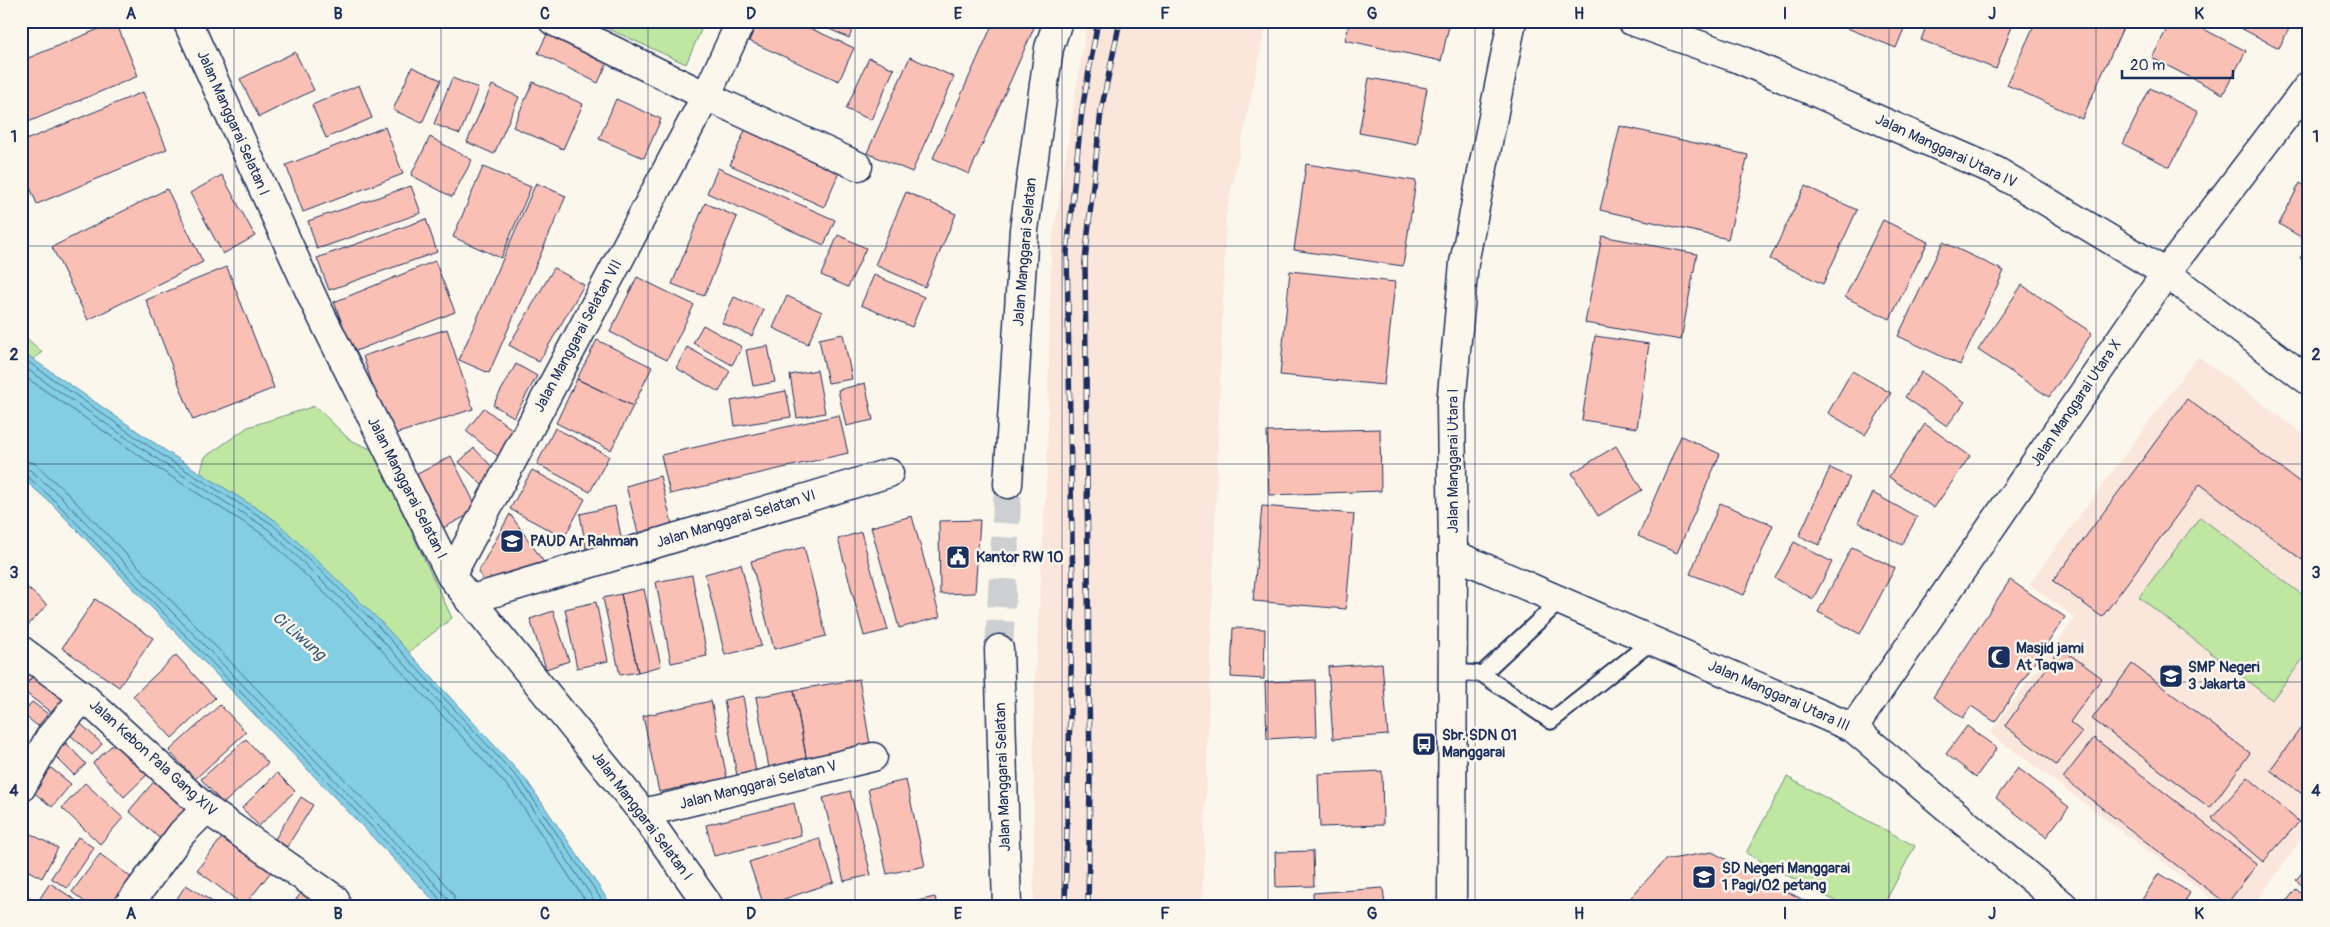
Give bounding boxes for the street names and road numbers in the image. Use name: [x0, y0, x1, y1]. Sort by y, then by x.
street label: Jalan Manggarai Selatan I: [192, 47, 274, 199]
street label: Jalan Manggarai Utara IV: [1872, 110, 2020, 192]
street label: Jalan Manggarai Selatan: [1009, 177, 1041, 327]
street label: Jalan Manggarai Selatan VII: [530, 256, 626, 416]
street label: Jalan Manggarai Utara X: [2026, 336, 2126, 470]
street label: Jalan Manggarai Utara I: [1444, 389, 1463, 533]
street label: Jalan Manggarai Selatan I: [363, 414, 451, 562]
street label: Jalan Manggarai Selatan VI: [654, 486, 818, 552]
street label: Jalan Manggarai Utara III: [1705, 656, 1853, 736]
street label: Jalan Kebon Pala Gang XIV: [85, 696, 221, 820]
street label: Jalan Manggarai Selatan: [991, 702, 1015, 852]
street label: Jalan Manggarai Selatan I: [587, 748, 697, 884]
street label: Jalan Manggarai Selatan V: [677, 756, 839, 814]

